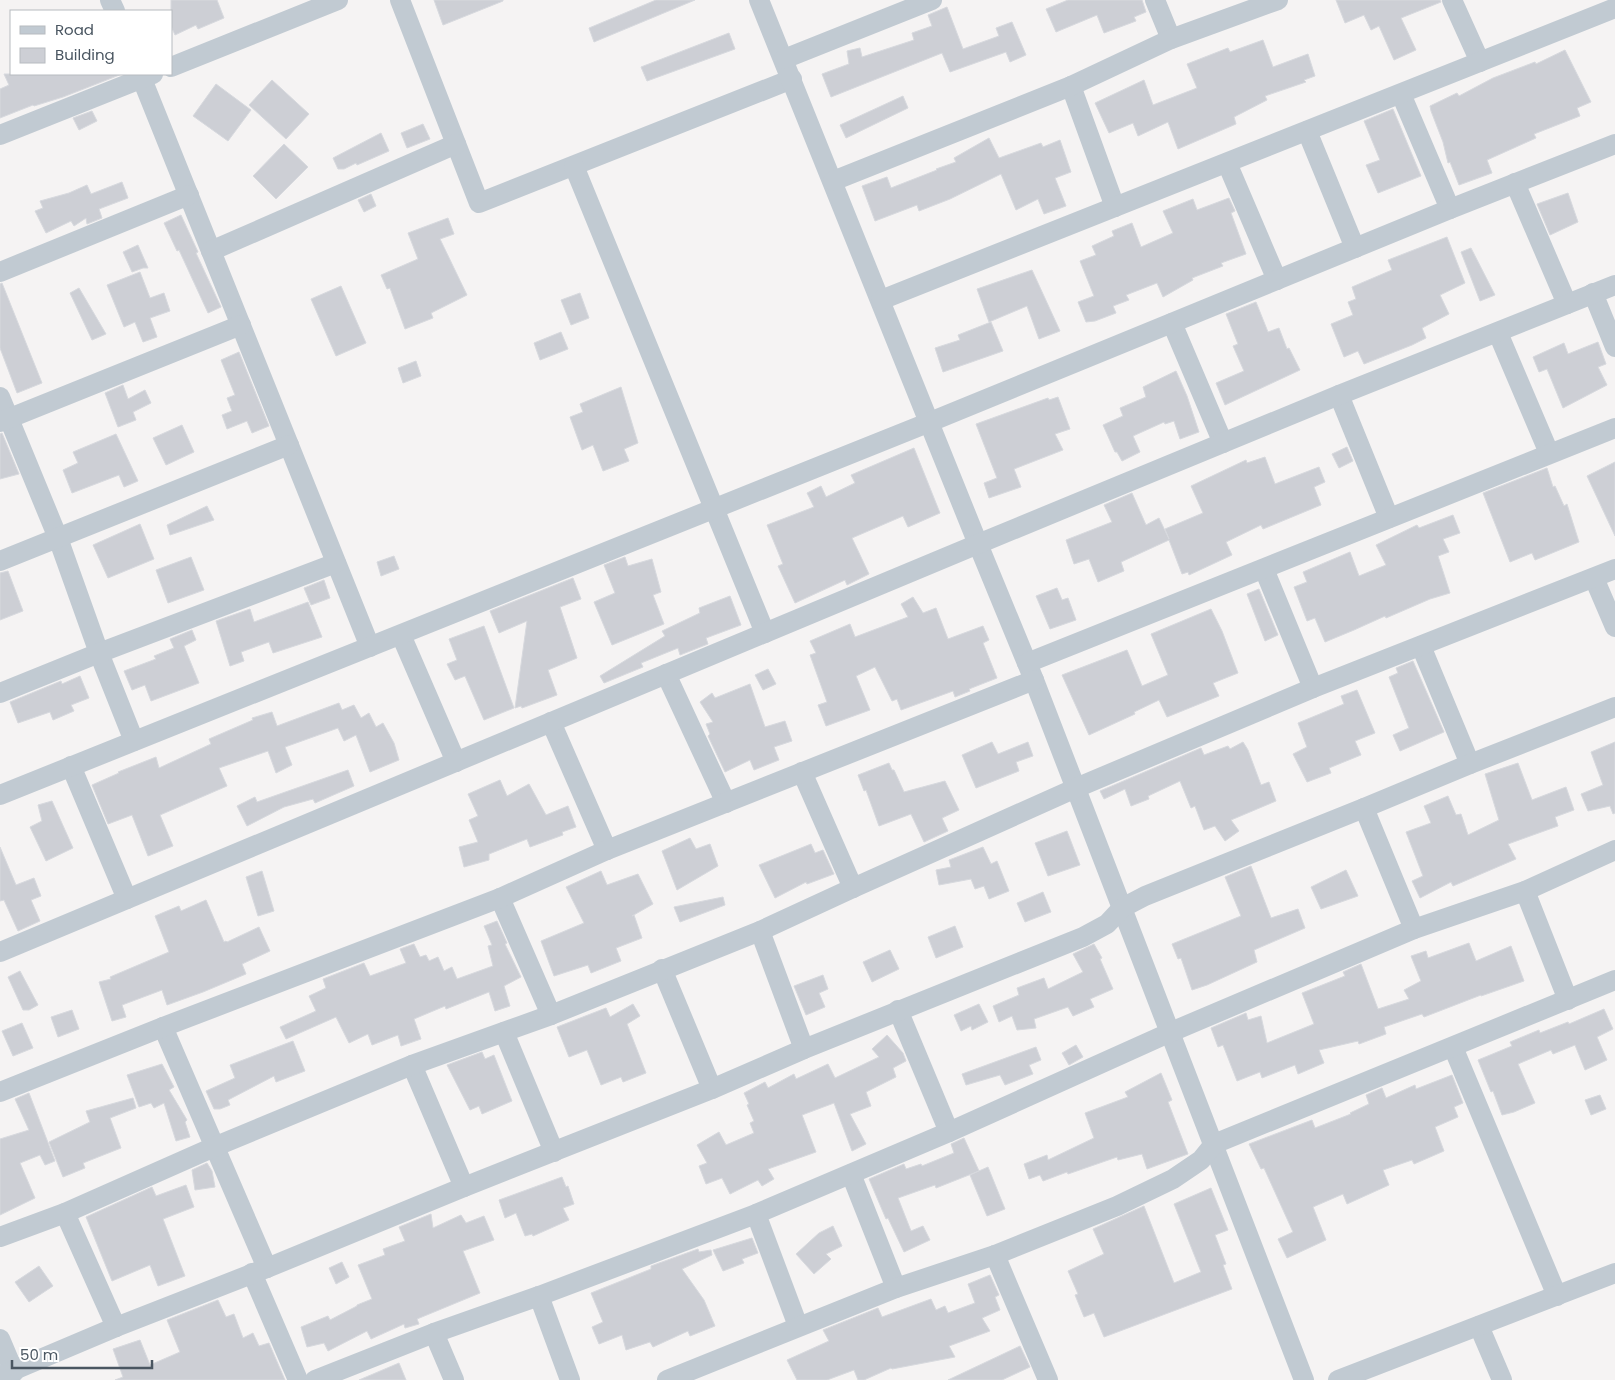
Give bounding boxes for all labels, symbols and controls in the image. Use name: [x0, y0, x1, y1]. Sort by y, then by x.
legend: [10, 10, 172, 75]
text: Road: [55, 19, 94, 40]
text: Building: [55, 44, 115, 65]
scale bar: [12, 1338, 152, 1370]
text: 50 m: [20, 1344, 58, 1365]

